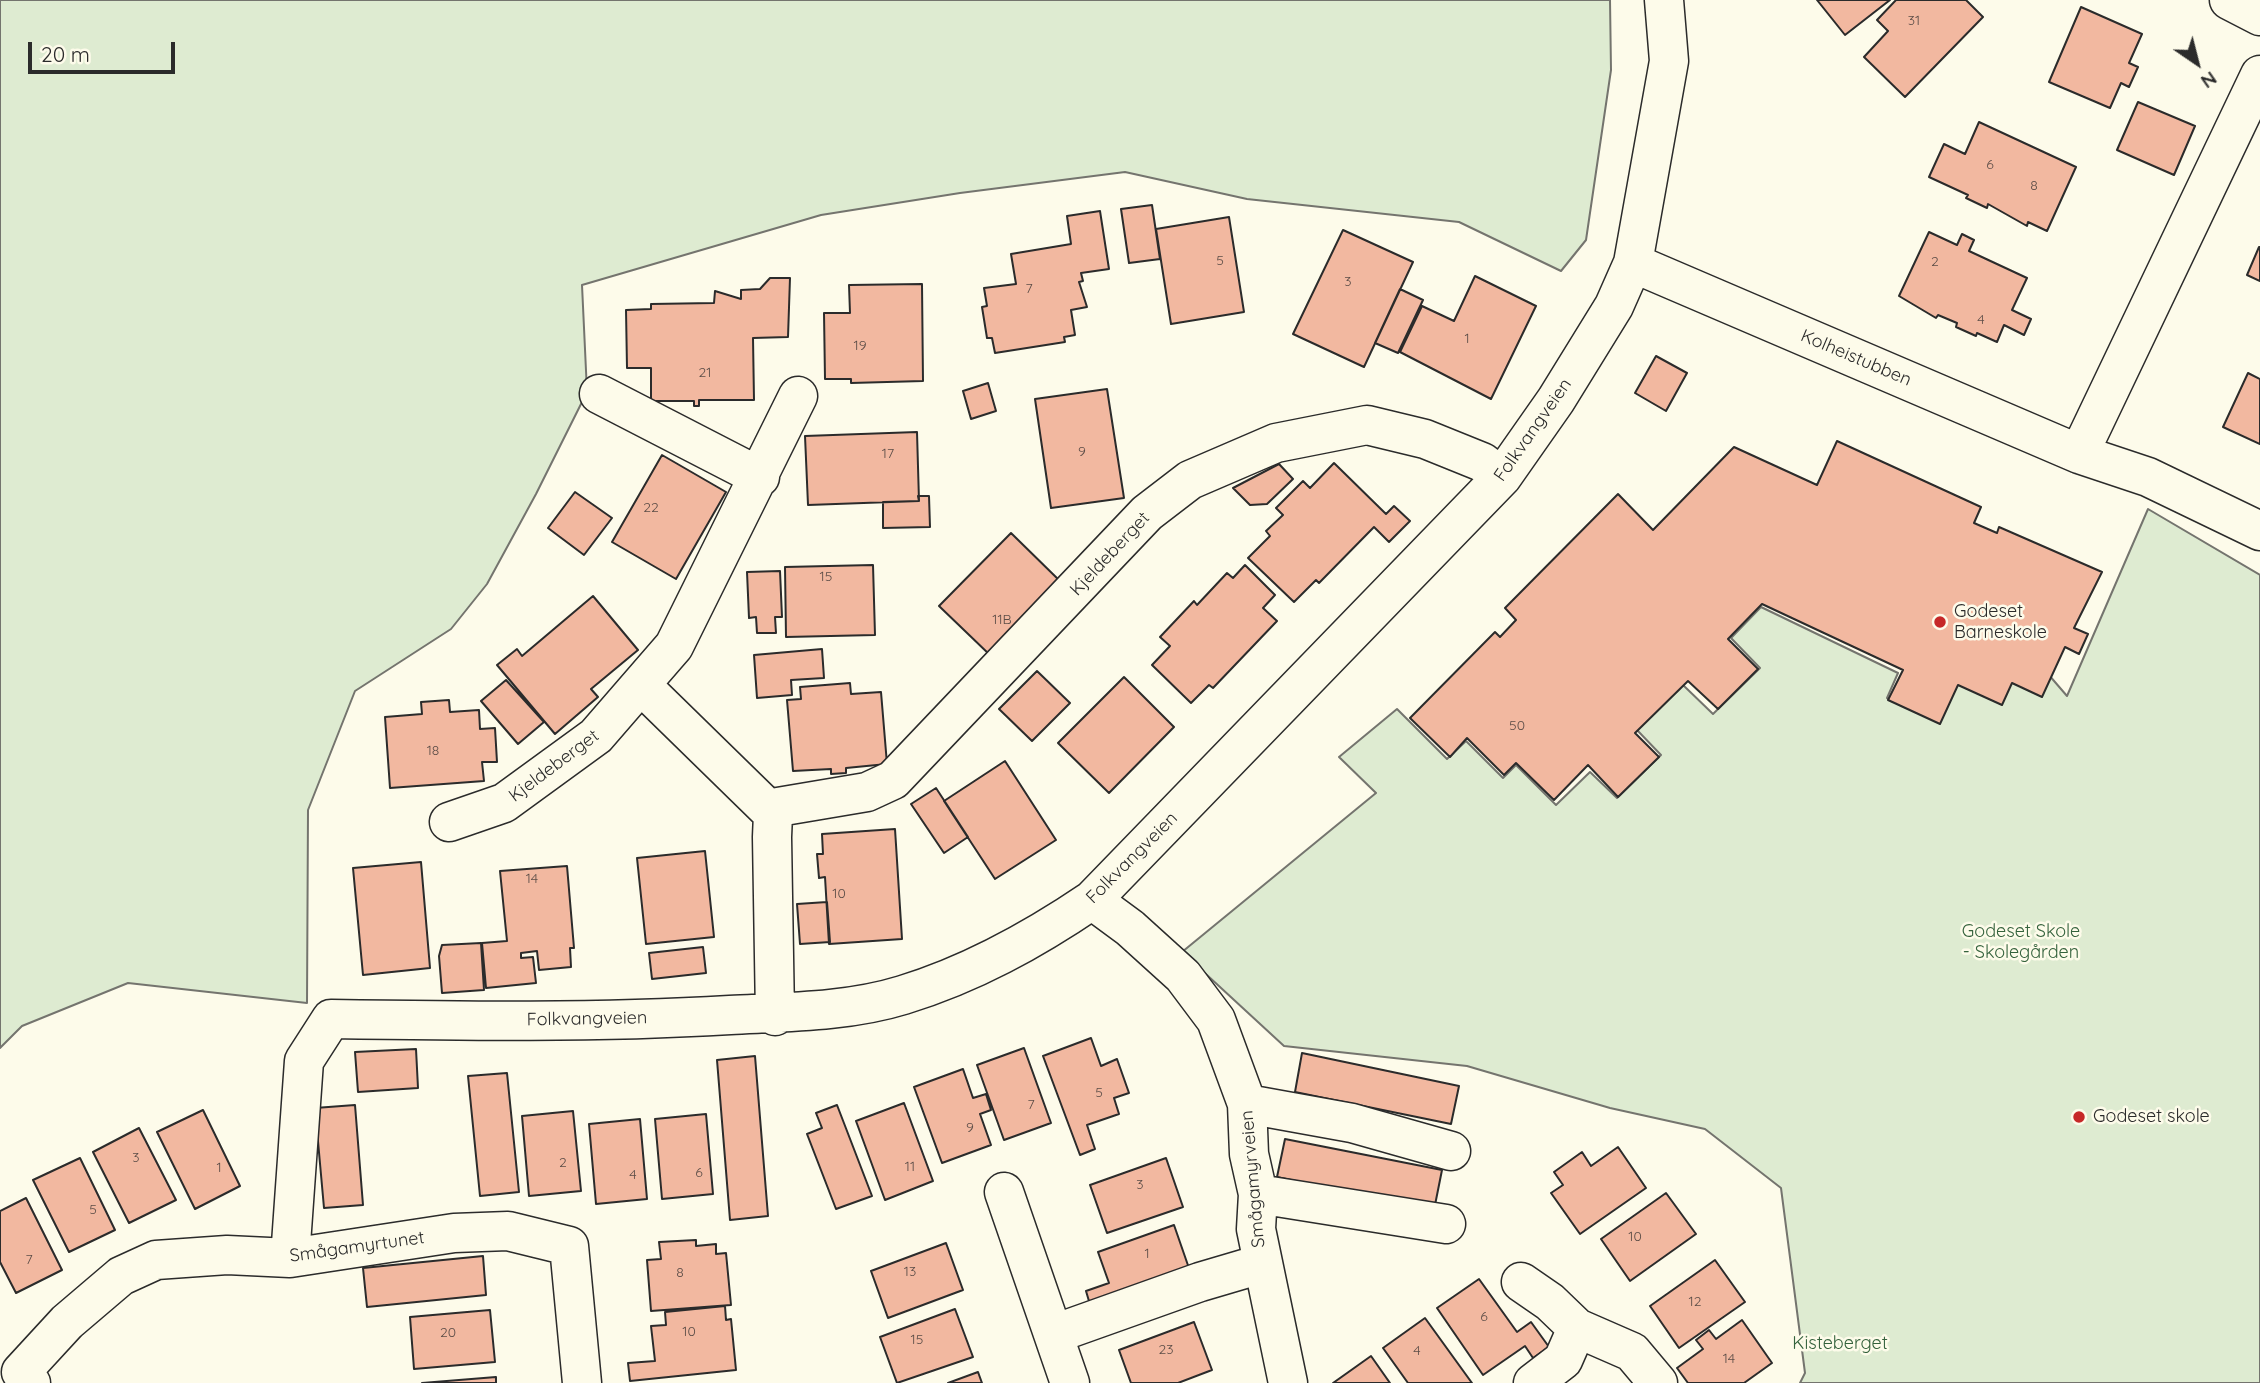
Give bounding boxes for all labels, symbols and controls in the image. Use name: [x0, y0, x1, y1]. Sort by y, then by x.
house number: 31: [1908, 13, 1920, 29]
scale bar: [32, 28, 178, 72]
north arrow: [2162, 28, 2232, 98]
text: 20 m: [41, 41, 90, 67]
text: N: [2196, 66, 2222, 94]
house number: 6: [1986, 157, 1994, 173]
house number: 8: [2030, 178, 2038, 194]
house number: 5: [1216, 253, 1224, 269]
house number: 2: [1931, 254, 1939, 270]
house number: 3: [1344, 274, 1352, 290]
house number: 7: [1025, 281, 1033, 297]
house number: 4: [1977, 312, 1985, 328]
street label: Kolheistubben: [1797, 325, 1915, 391]
house number: 1: [1464, 331, 1470, 347]
house number: 19: [854, 338, 866, 354]
house number: 21: [699, 365, 711, 381]
street label: Folkvangveien: [1490, 374, 1576, 486]
house number: 9: [1078, 444, 1086, 460]
house number: 17: [882, 446, 894, 462]
house number: 22: [643, 500, 659, 516]
street label: Kjeldeberget: [1066, 507, 1154, 601]
house number: 15: [820, 569, 832, 585]
place label: Godeset Barneskole: [1954, 601, 2047, 644]
house number: 11B: [992, 612, 1012, 628]
marker: Godeset Barneskole: [1932, 614, 1948, 630]
house number: 50: [1509, 718, 1525, 734]
street label: Kjeldeberget: [505, 725, 603, 807]
house number: 18: [427, 743, 439, 759]
street label: Folkvangveien: [1082, 808, 1182, 908]
house number: 14: [526, 871, 538, 887]
house number: 10: [832, 886, 846, 902]
park label: Godeset Skole - Skolegården: [1962, 921, 2080, 964]
street label: Folkvangveien: [527, 1007, 647, 1031]
house number: 5: [1095, 1085, 1103, 1101]
house number: 7: [1027, 1097, 1035, 1113]
place label: Godeset skole: [2093, 1106, 2210, 1128]
street label: Smågamyrveien: [1236, 1109, 1270, 1249]
marker: Godeset skole: [2071, 1109, 2087, 1125]
house number: 9: [966, 1120, 974, 1136]
house number: 3: [132, 1150, 140, 1166]
house number: 2: [559, 1155, 567, 1171]
house number: 11: [905, 1159, 915, 1175]
house number: 1: [216, 1160, 222, 1176]
house number: 6: [695, 1165, 703, 1181]
house number: 4: [629, 1167, 637, 1183]
house number: 3: [1136, 1177, 1144, 1193]
house number: 5: [89, 1202, 97, 1218]
street label: Smågamyrtunet: [288, 1227, 426, 1267]
house number: 10: [1628, 1229, 1642, 1245]
house number: 1: [1144, 1246, 1150, 1262]
house number: 7: [25, 1252, 33, 1268]
house number: 13: [904, 1264, 916, 1280]
house number: 8: [676, 1265, 684, 1281]
house number: 12: [1689, 1294, 1701, 1310]
house number: 6: [1480, 1309, 1488, 1325]
house number: 10: [682, 1324, 696, 1340]
house number: 20: [440, 1325, 456, 1341]
house number: 15: [911, 1332, 923, 1348]
park label: Kisteberget: [1792, 1333, 1888, 1355]
house number: 23: [1158, 1342, 1174, 1358]
house number: 4: [1413, 1343, 1421, 1359]
house number: 14: [1723, 1351, 1735, 1367]

